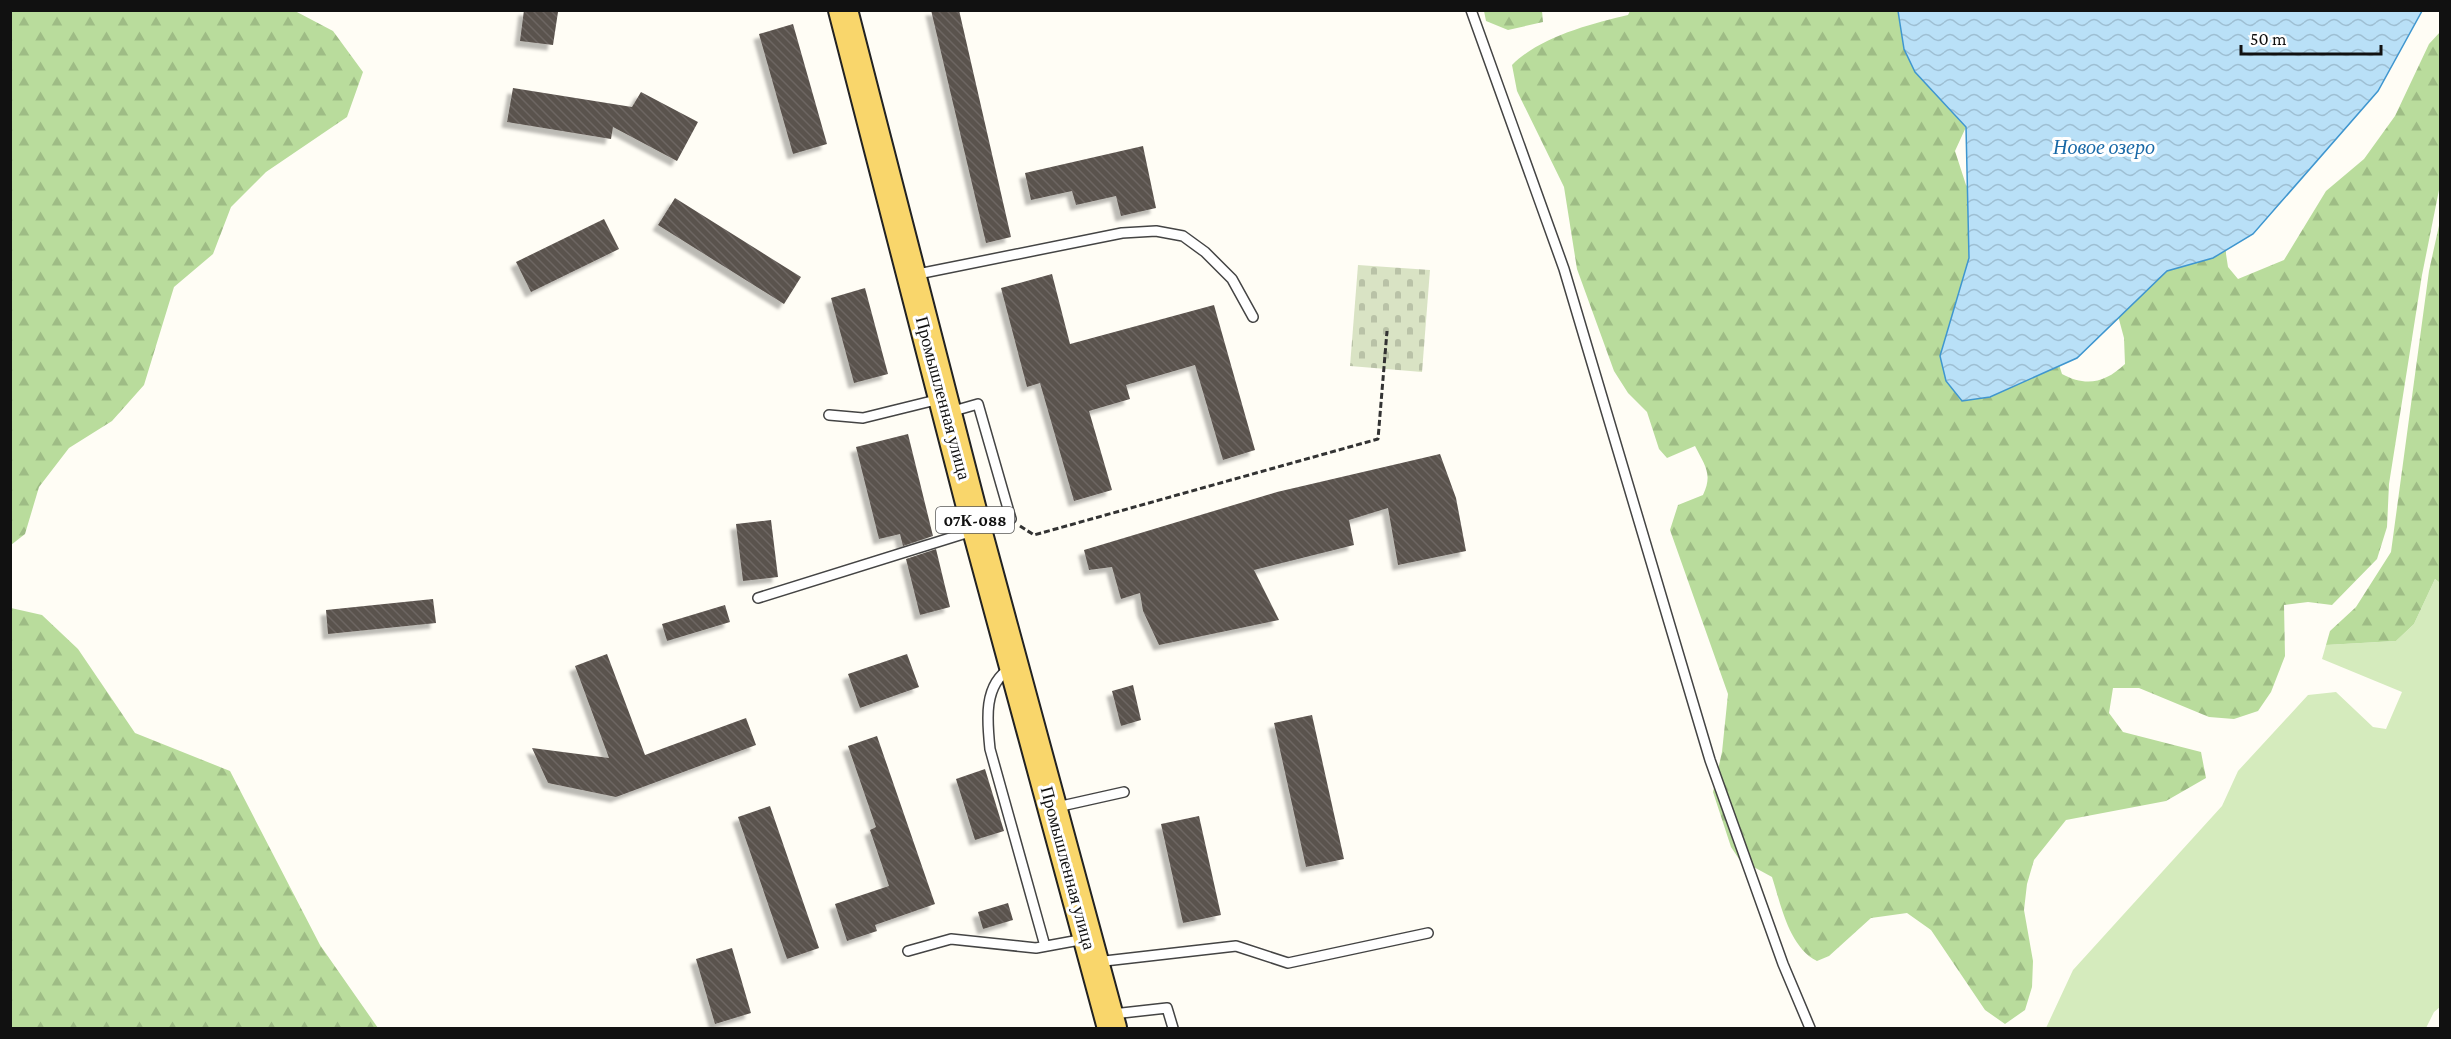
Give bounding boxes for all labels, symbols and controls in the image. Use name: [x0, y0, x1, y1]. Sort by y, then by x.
scale bar: [2241, 18, 2380, 56]
text: 50 m: [2250, 29, 2287, 49]
water label: Новое озеро: [2052, 136, 2155, 159]
street label: Промышленная улица: [912, 314, 974, 482]
road number: 07К-088: [936, 507, 1014, 533]
street label: Промышленная улица: [1037, 784, 1099, 952]

